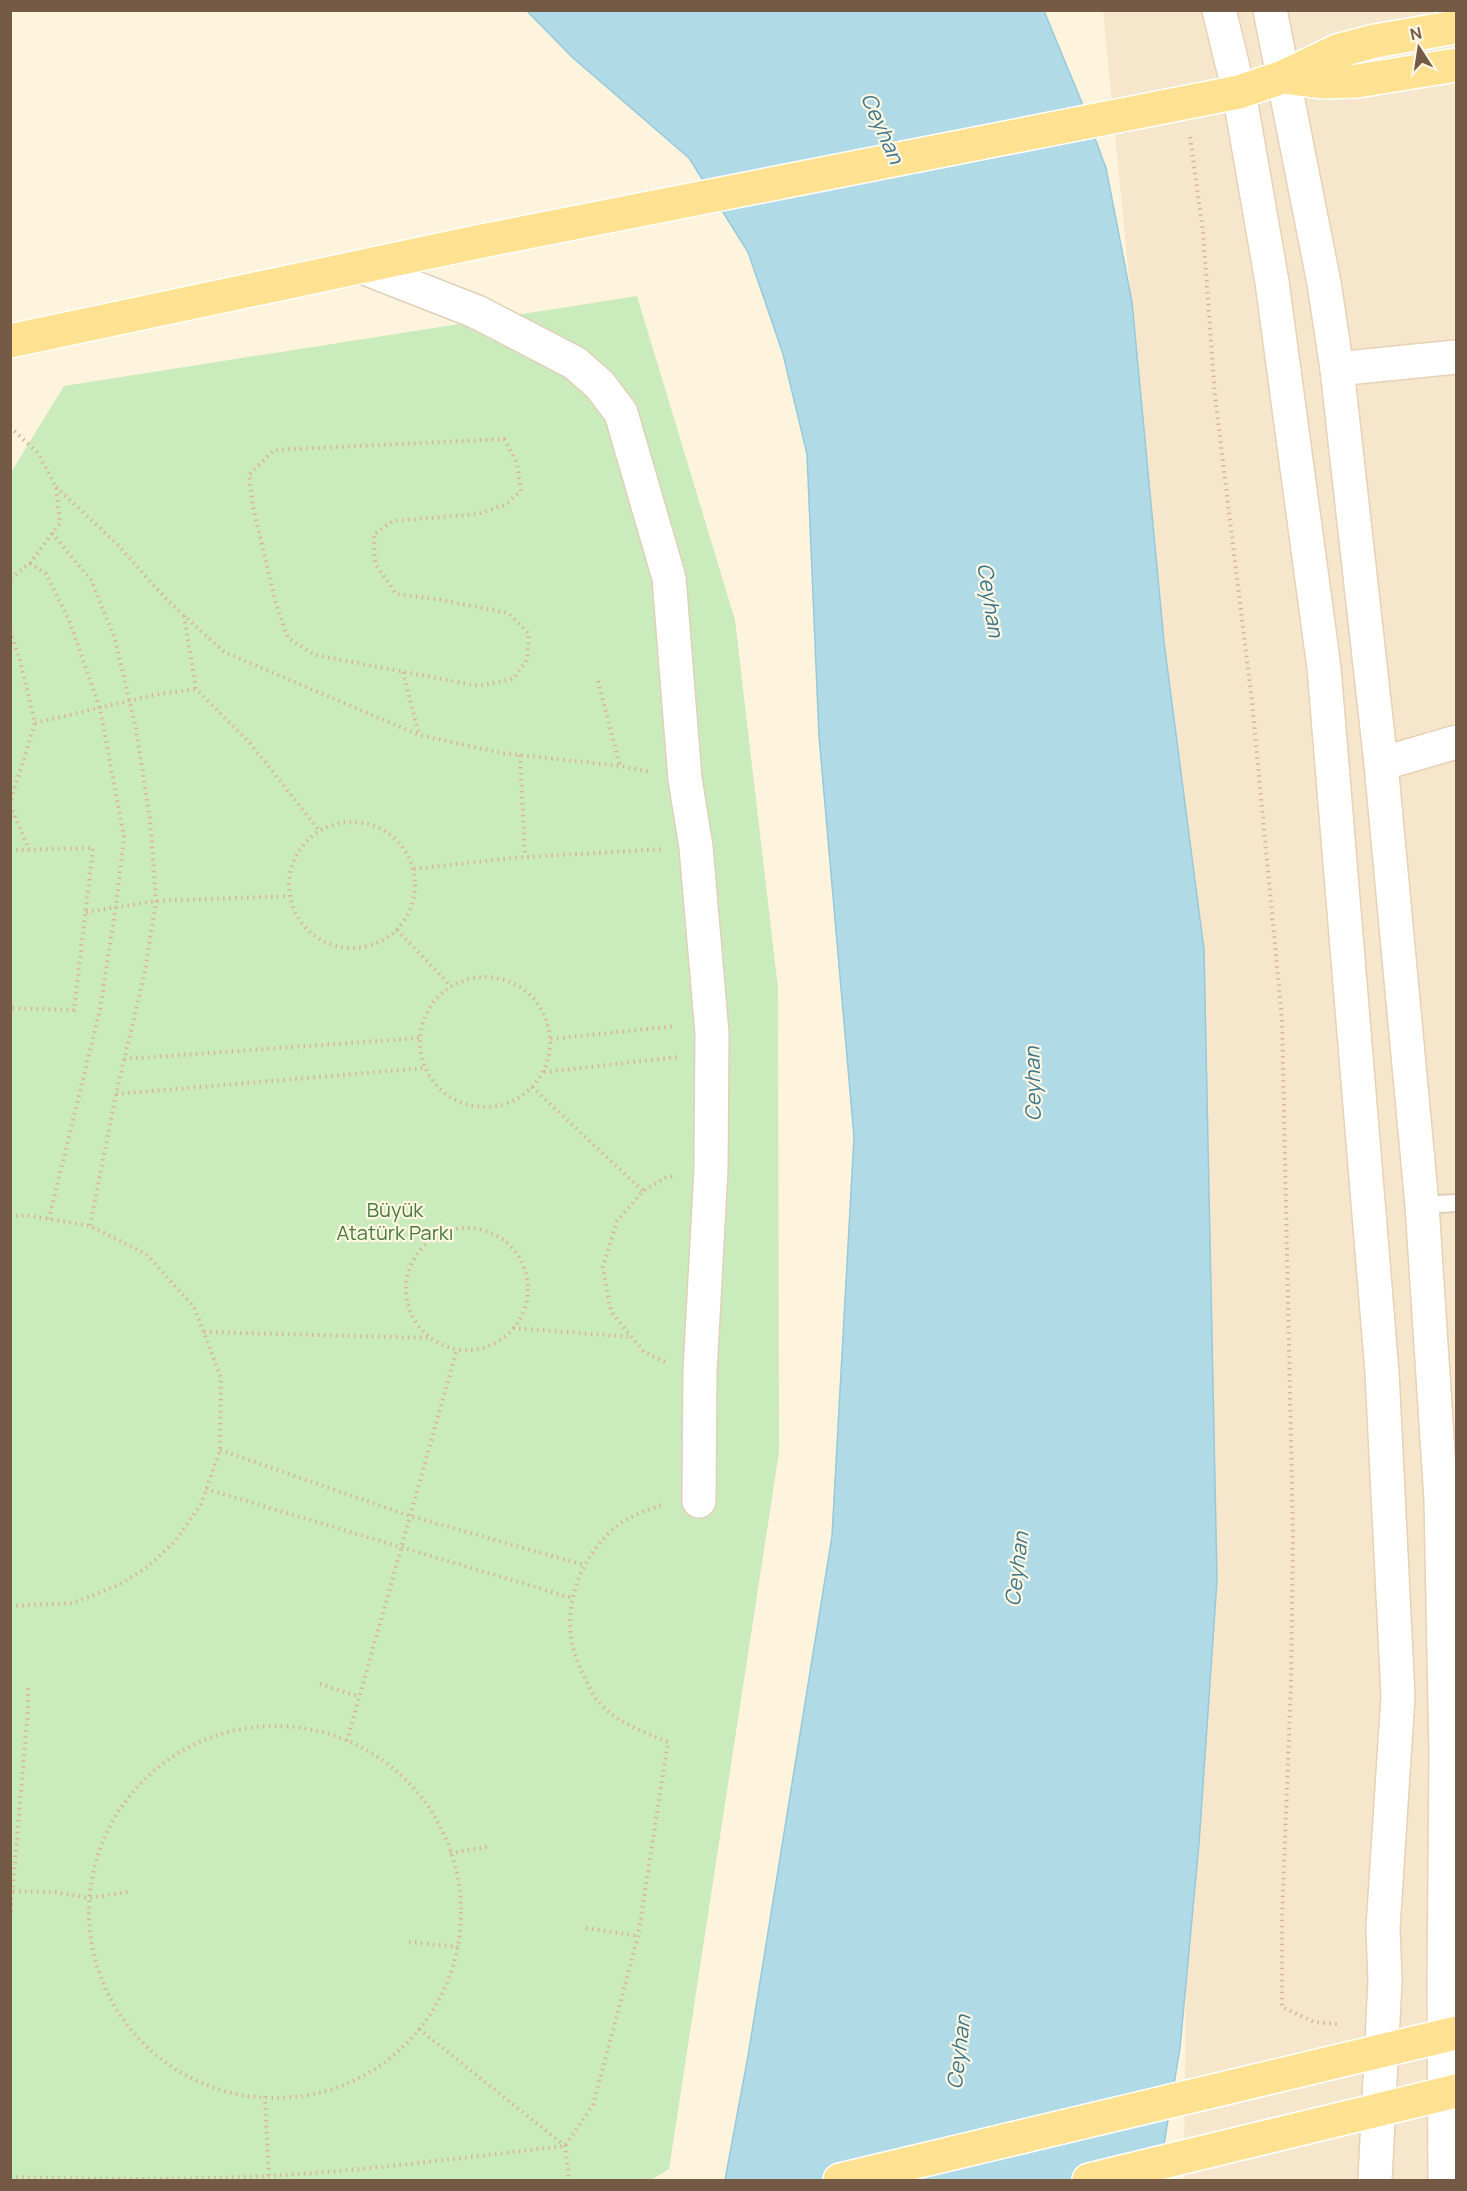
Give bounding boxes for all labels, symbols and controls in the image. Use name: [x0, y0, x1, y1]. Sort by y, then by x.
north arrow: [1389, 18, 1449, 78]
text: N: [1408, 21, 1424, 45]
water label: Ceyhan: [855, 88, 912, 169]
water label: Ceyhan: [971, 561, 1011, 641]
water label: Ceyhan: [1017, 1045, 1047, 1122]
park label: Büyük Atatürk Parkı: [337, 1196, 453, 1246]
water label: Ceyhan: [998, 1529, 1035, 1608]
water label: Ceyhan: [940, 2012, 977, 2091]

